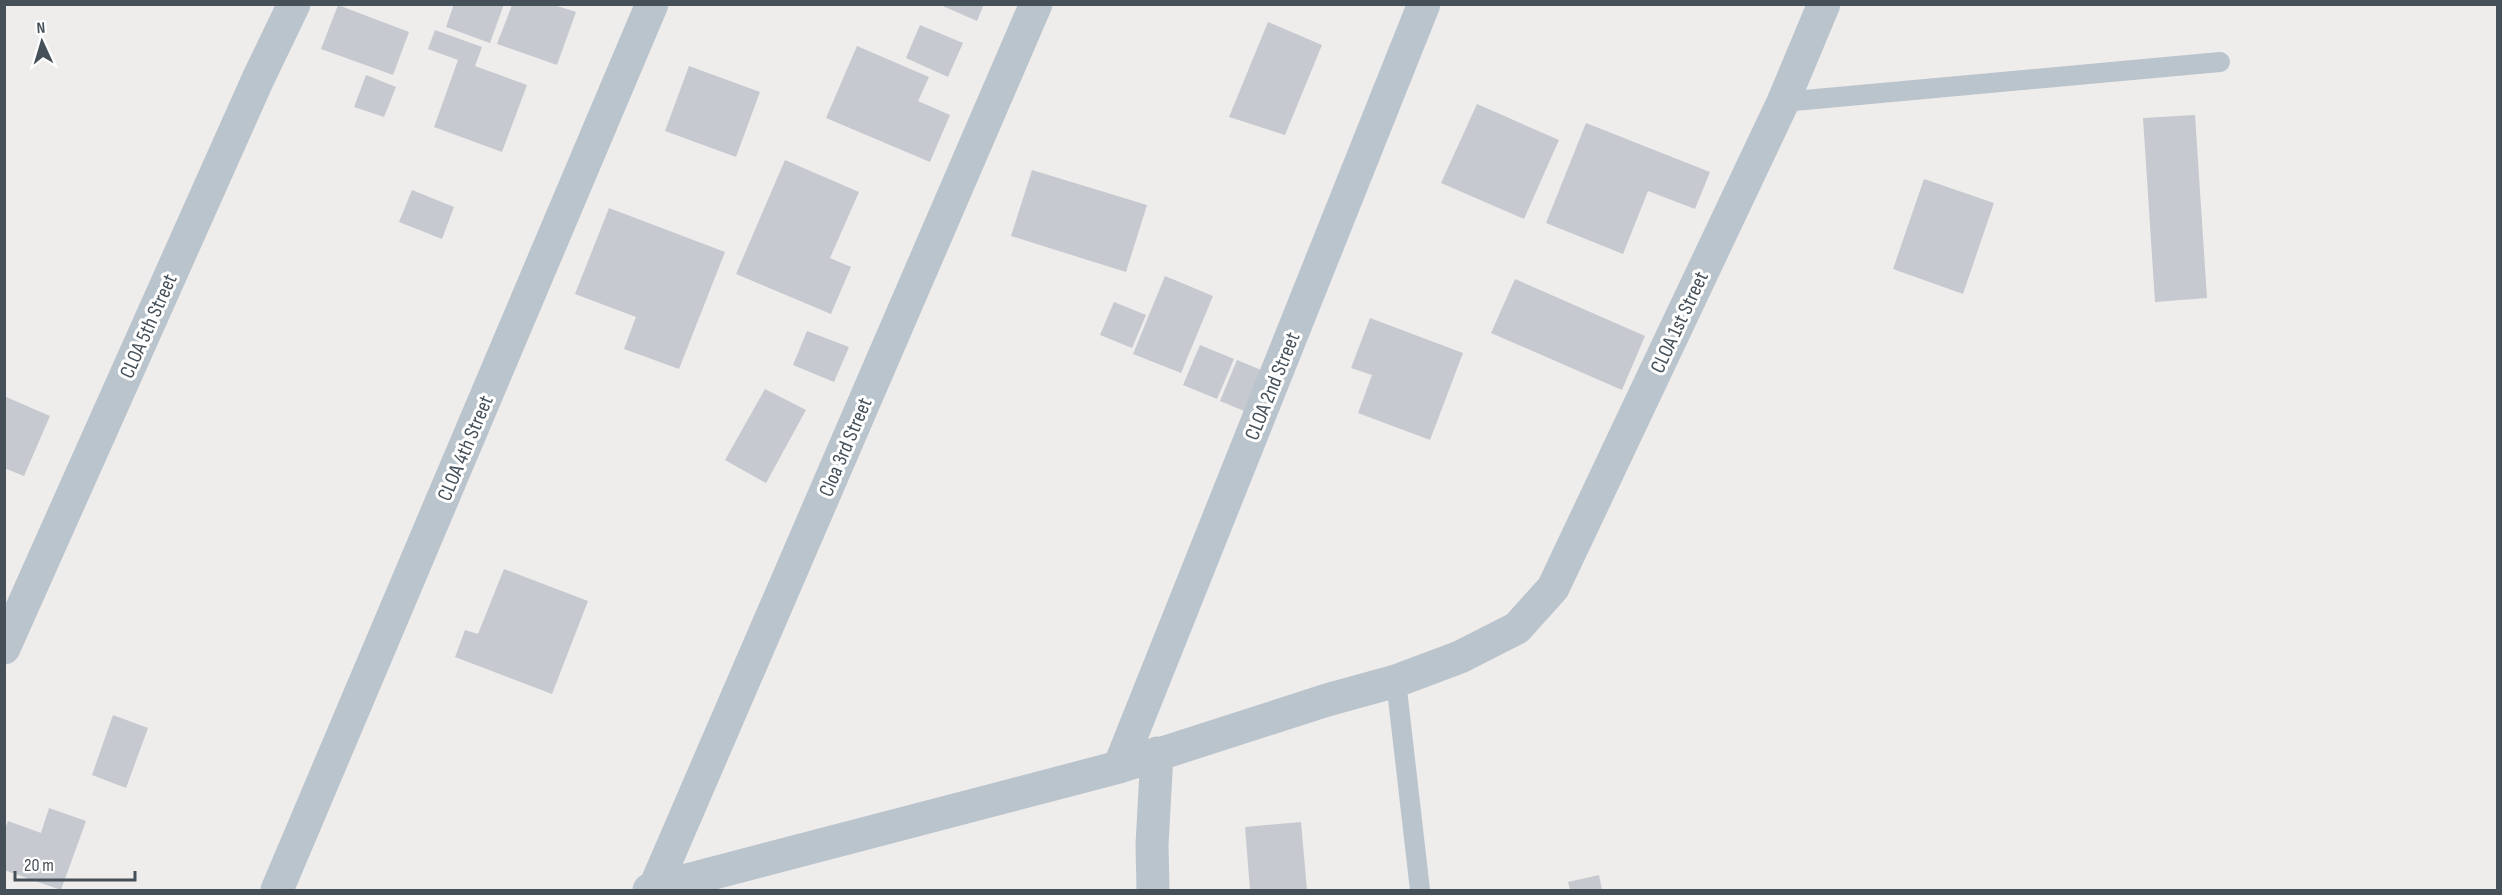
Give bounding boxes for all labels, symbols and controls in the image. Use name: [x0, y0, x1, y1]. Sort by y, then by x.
north arrow: [12, 12, 72, 72]
text: N: [36, 19, 46, 38]
street label: CLOA 1st Street: [1645, 267, 1714, 377]
street label: CLOA 5th Street: [114, 270, 183, 382]
street label: CLOA 2nd Street: [1239, 329, 1305, 444]
street label: CLOA 4th Street: [432, 392, 499, 505]
street label: Cloa 3rd Street: [813, 394, 878, 500]
scale bar: [15, 844, 135, 882]
text: 20 m: [24, 855, 54, 876]

